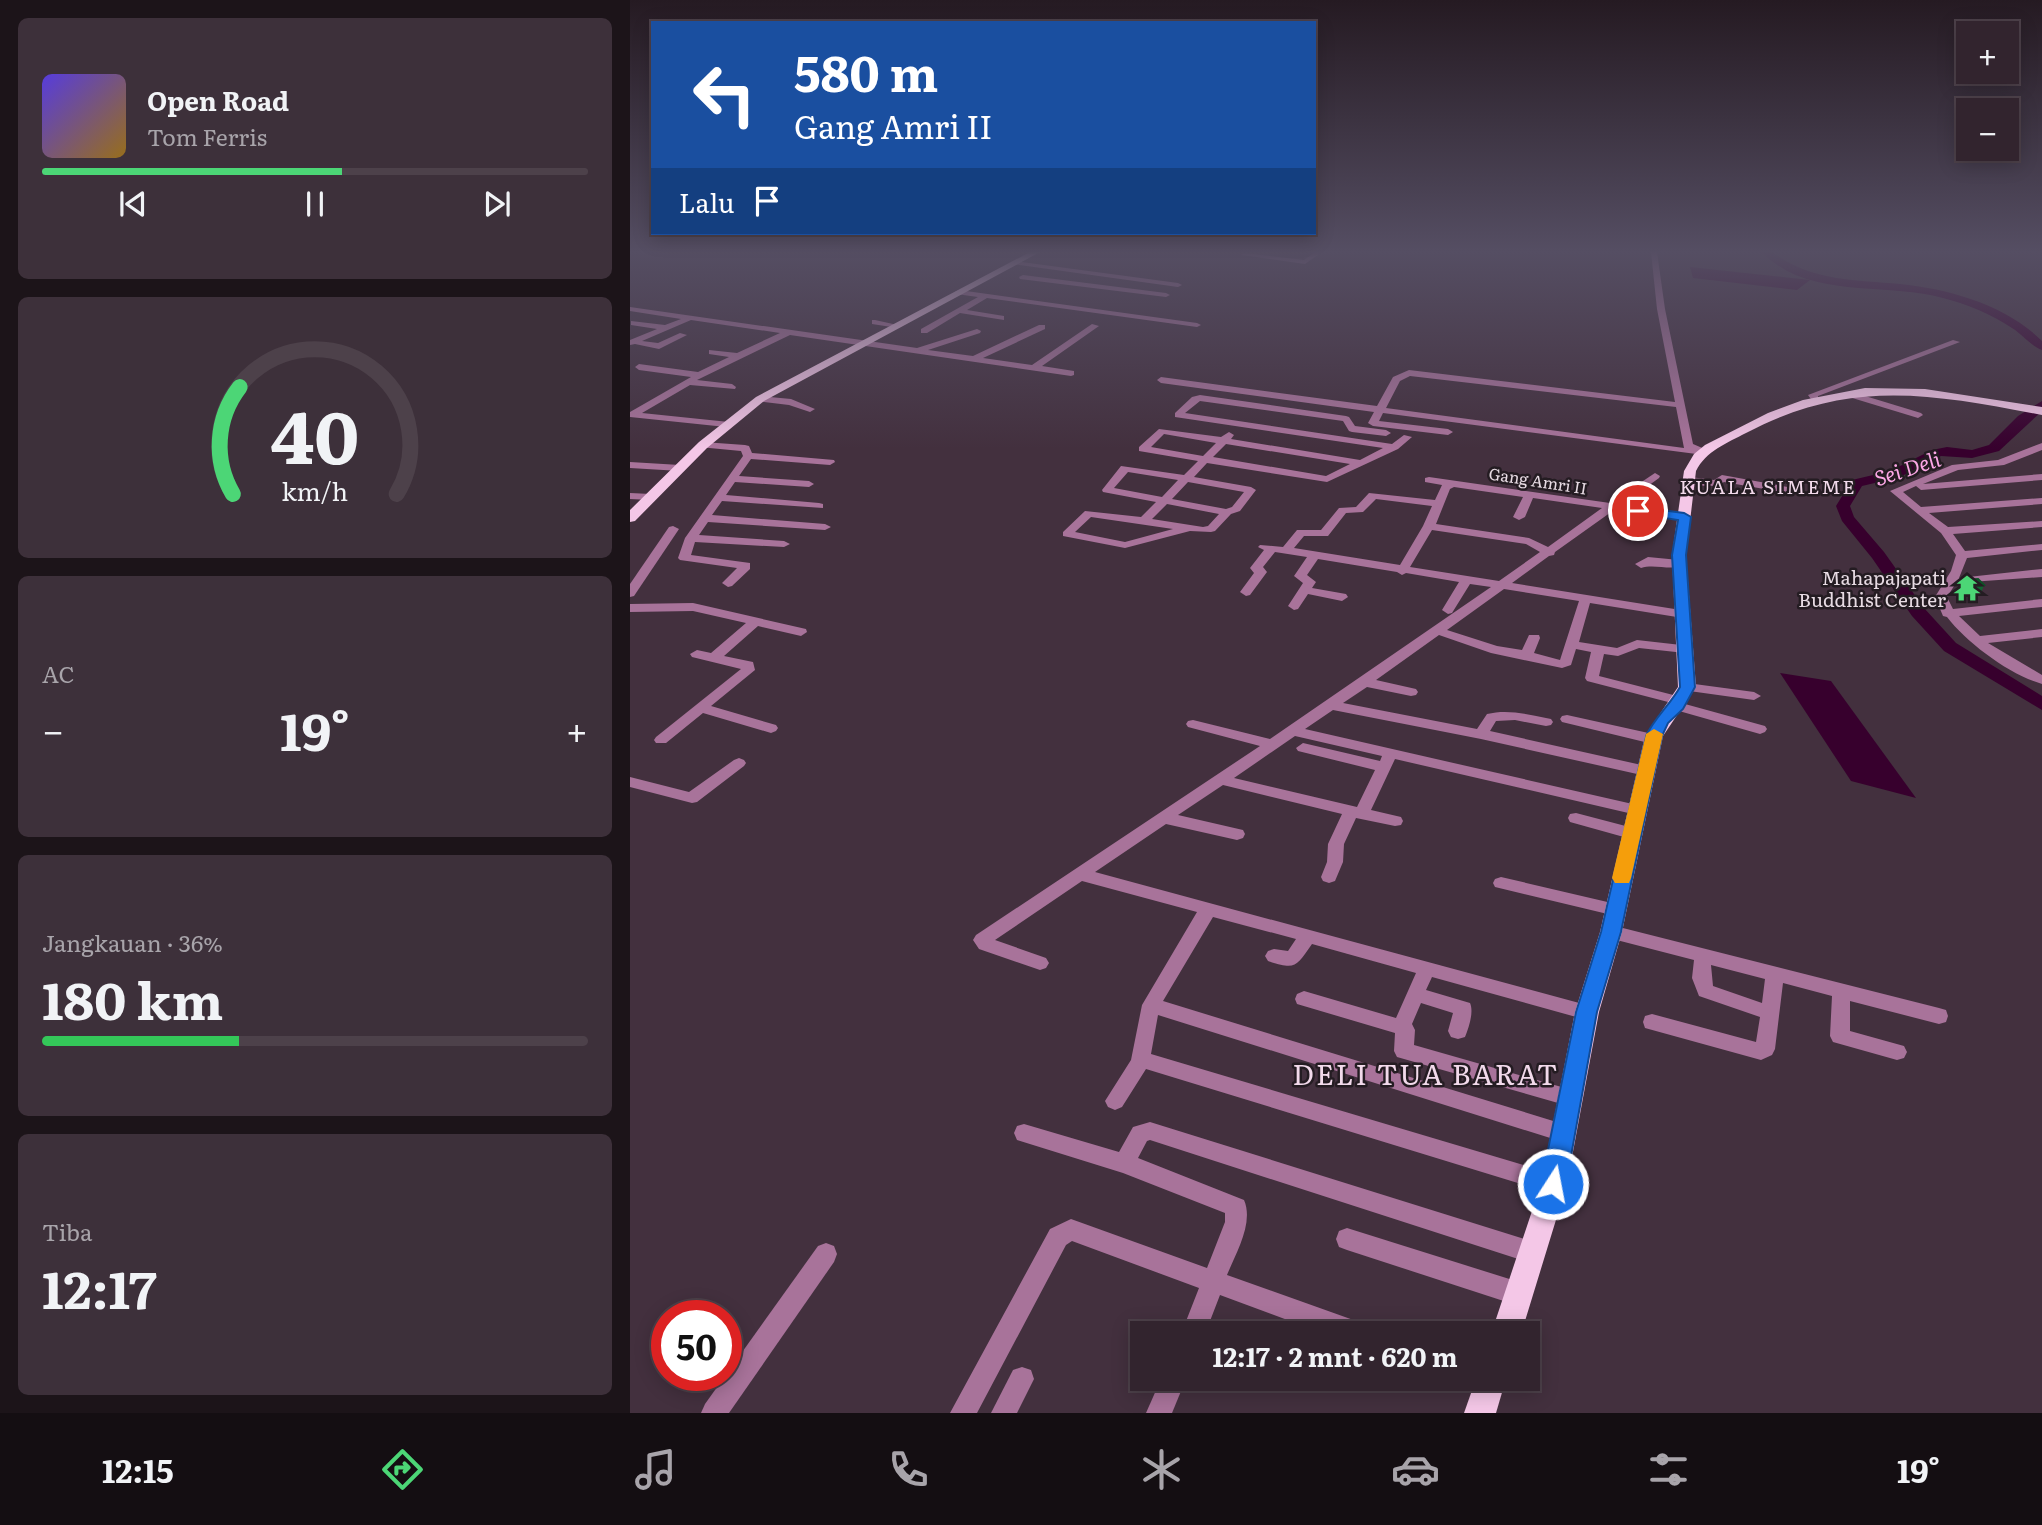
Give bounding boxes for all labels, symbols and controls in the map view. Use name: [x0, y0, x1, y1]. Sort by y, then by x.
map controls: [1956, 21, 2019, 161]
button: +: [1956, 21, 2019, 84]
text: 580 m: [794, 34, 938, 107]
icon: left: [679, 49, 770, 140]
text: Open Road: [147, 80, 289, 119]
button: −: [1956, 98, 2019, 161]
text: Gang Amri II: [794, 101, 992, 149]
text: Tom Ferris: [147, 119, 267, 153]
text: Lalu: [679, 182, 734, 221]
icon: arrive: [748, 182, 786, 220]
icon: previous: [114, 185, 152, 223]
icon: pause: [296, 185, 334, 223]
icon: next: [478, 185, 516, 223]
text: 40: [271, 378, 359, 486]
water label: Sei Deli: [1870, 442, 1945, 492]
street label: Gang Amri II: [1487, 460, 1589, 500]
text: km/h: [282, 471, 348, 508]
district label: KUALA SIMEME: [1679, 472, 1857, 500]
pin: [1608, 481, 1668, 541]
icon: arrive: [1619, 492, 1657, 530]
place label: Mahapajapati Buddhist Center: [1798, 563, 1946, 613]
temple icon: Mahapajapati Buddhist Center: [1952, 573, 1982, 603]
text: AC: [42, 656, 75, 690]
text: 19°: [280, 690, 350, 767]
text: −: [42, 700, 64, 757]
text: +: [566, 700, 588, 757]
text: Jangkauan · 36%: [42, 925, 223, 959]
text: 180 km: [42, 959, 223, 1036]
district label: DELI TUA BARAT: [1293, 1052, 1559, 1094]
position arrow: [1516, 1147, 1590, 1221]
text: Tiba: [42, 1214, 92, 1248]
text: 12:17: [42, 1248, 157, 1325]
speed limit sign: 50: [651, 1300, 742, 1391]
text: 12:17 · 2 mnt · 620 m: [1212, 1336, 1458, 1375]
text: 12:15: [102, 1445, 174, 1493]
icon: directions: [378, 1445, 427, 1494]
icon: music: [631, 1445, 680, 1494]
icon: phone: [884, 1445, 933, 1494]
icon: climate: [1137, 1445, 1186, 1494]
icon: car: [1391, 1445, 1440, 1494]
icon: filters: [1644, 1445, 1693, 1494]
text: 19°: [1897, 1445, 1940, 1493]

